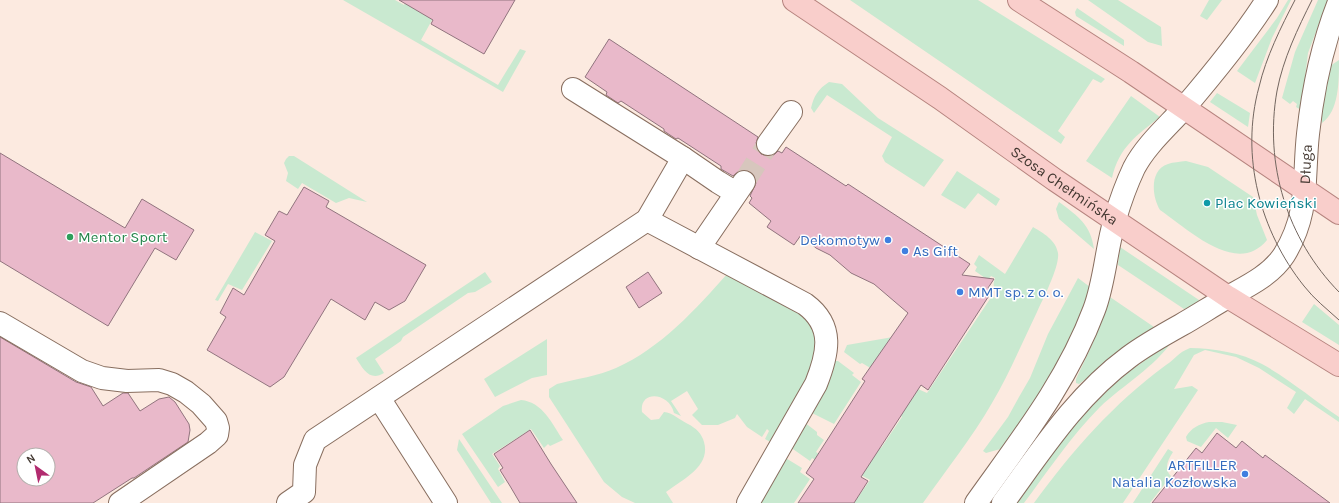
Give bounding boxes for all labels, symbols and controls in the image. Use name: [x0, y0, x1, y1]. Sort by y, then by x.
street label: Szosa Chełmińska: [1007, 142, 1121, 229]
street label: Długa: [1296, 144, 1316, 185]
place label: Plac Kowieński: [1215, 194, 1317, 212]
marker: Plac Kowieński: [1202, 198, 1212, 208]
place label: Mentor Sport: [78, 228, 168, 246]
place label: Dekomotyw: [800, 231, 880, 249]
marker: Mentor Sport: [65, 232, 75, 242]
marker: Dekomotyw: [883, 235, 893, 245]
place label: As Gift: [913, 242, 958, 260]
marker: As Gift: [900, 246, 910, 256]
place label: MMT sp. z o. o.: [968, 283, 1064, 301]
marker: MMT sp. z o. o.: [955, 287, 965, 297]
north arrow: [16, 447, 56, 487]
text: N: [24, 451, 38, 467]
place label: ARTFILLER Natalia Kozłowska: [1112, 456, 1237, 491]
marker: ARTFILLER Natalia Kozłowska: [1240, 469, 1250, 479]

